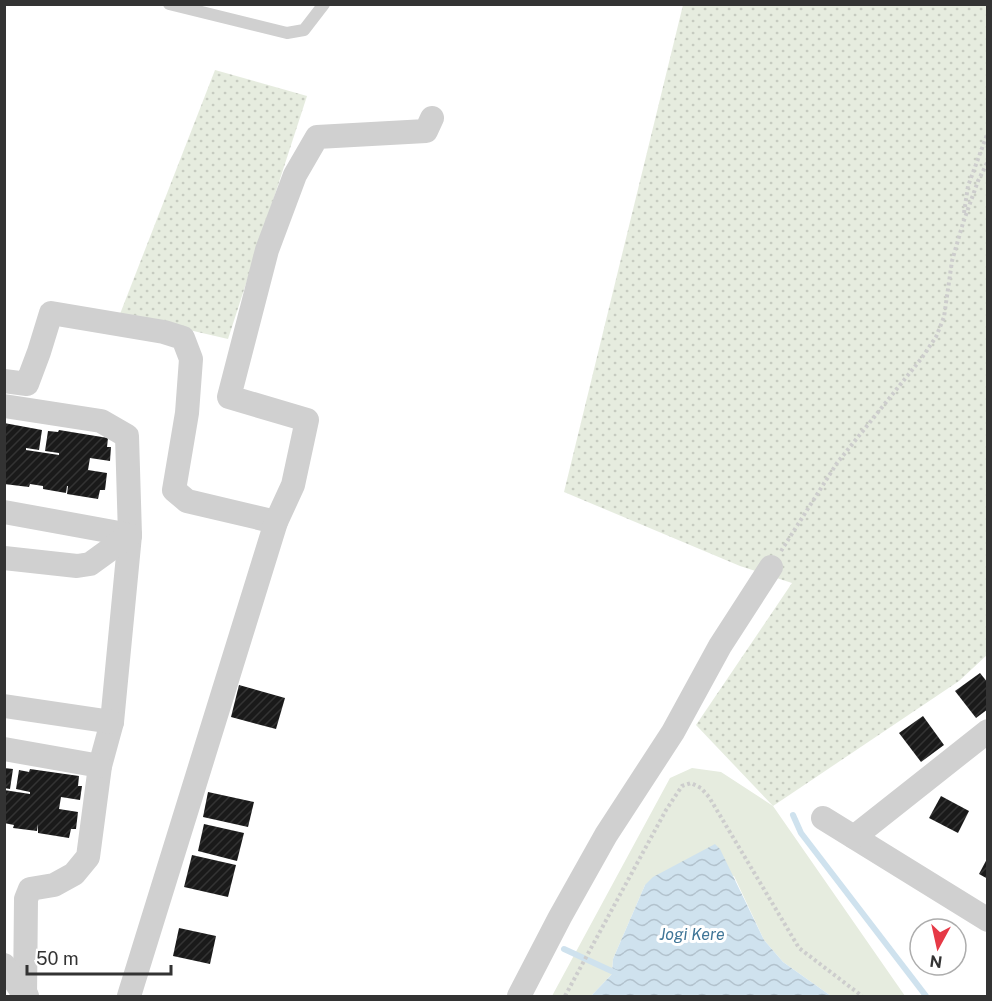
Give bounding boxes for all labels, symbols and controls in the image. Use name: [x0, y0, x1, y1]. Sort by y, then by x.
north arrow: [908, 917, 968, 977]
water label: Jogi Kere: [659, 925, 725, 944]
scale bar: [27, 938, 171, 976]
text: 50 m: [36, 948, 79, 969]
text: N: [928, 951, 944, 972]

